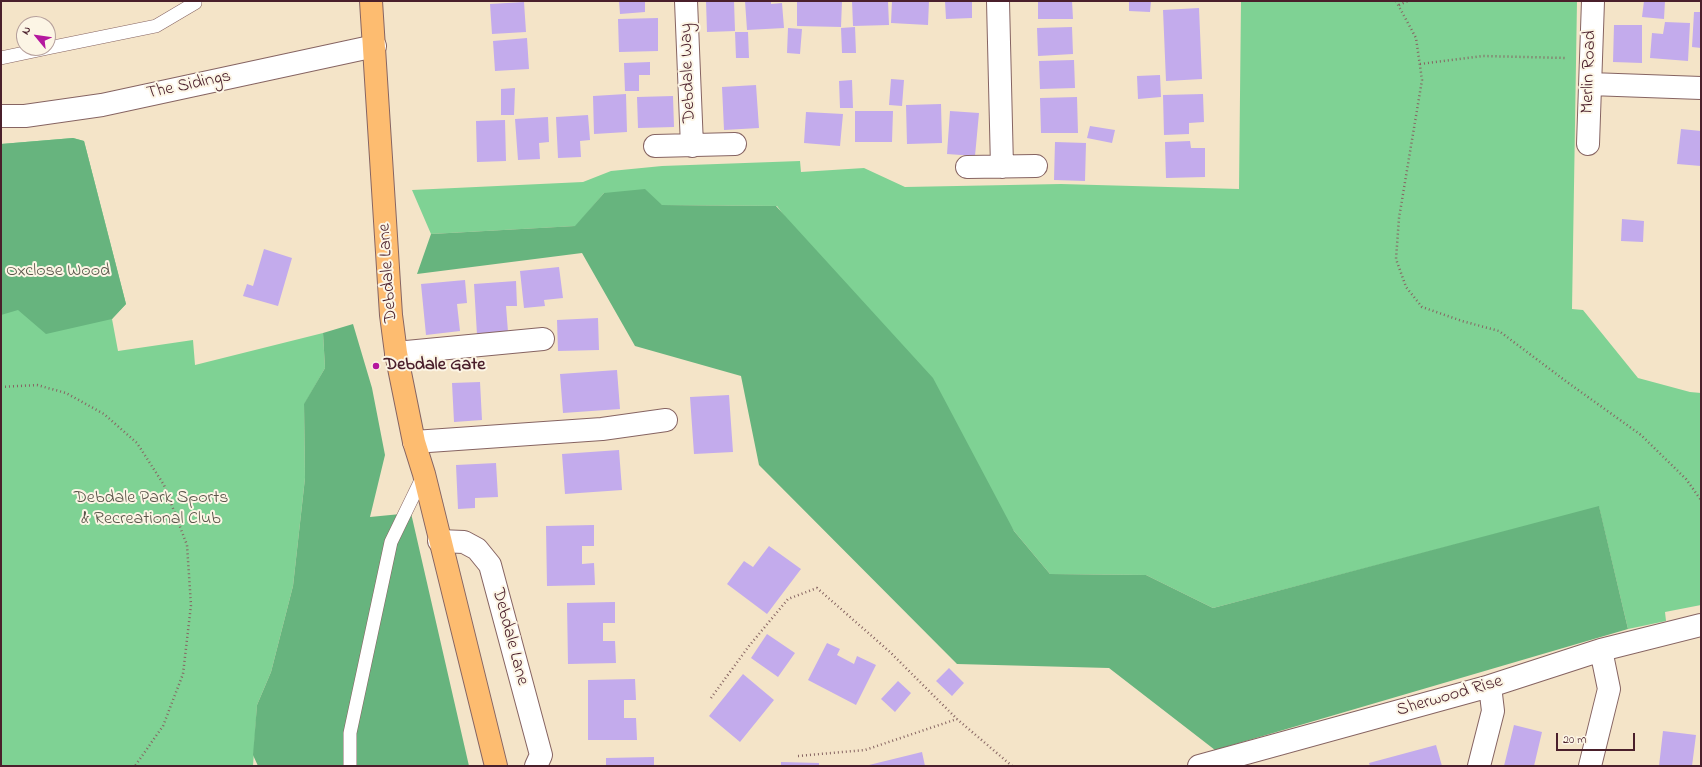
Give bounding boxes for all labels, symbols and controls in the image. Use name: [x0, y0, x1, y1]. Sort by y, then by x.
north arrow: [16, 16, 56, 56]
street label: Debdale Way: [676, 23, 702, 123]
text: N: [18, 24, 35, 38]
street label: Merlin Road: [1578, 30, 1602, 114]
street label: The Sidings: [145, 67, 233, 105]
street label: Debdale Lane: [375, 223, 403, 323]
park label: Oxclose Wood: [6, 261, 110, 283]
place label: Debdale Gate: [384, 355, 485, 377]
marker: Debdale Gate: [371, 361, 381, 371]
park label: Debdale Park Sports & Recreational Club: [74, 488, 228, 530]
street label: Debdale Lane: [486, 586, 532, 688]
street label: Sherwood Rise: [1395, 672, 1505, 722]
scale bar: [1558, 725, 1637, 751]
text: 20 m: [1563, 731, 1586, 749]

